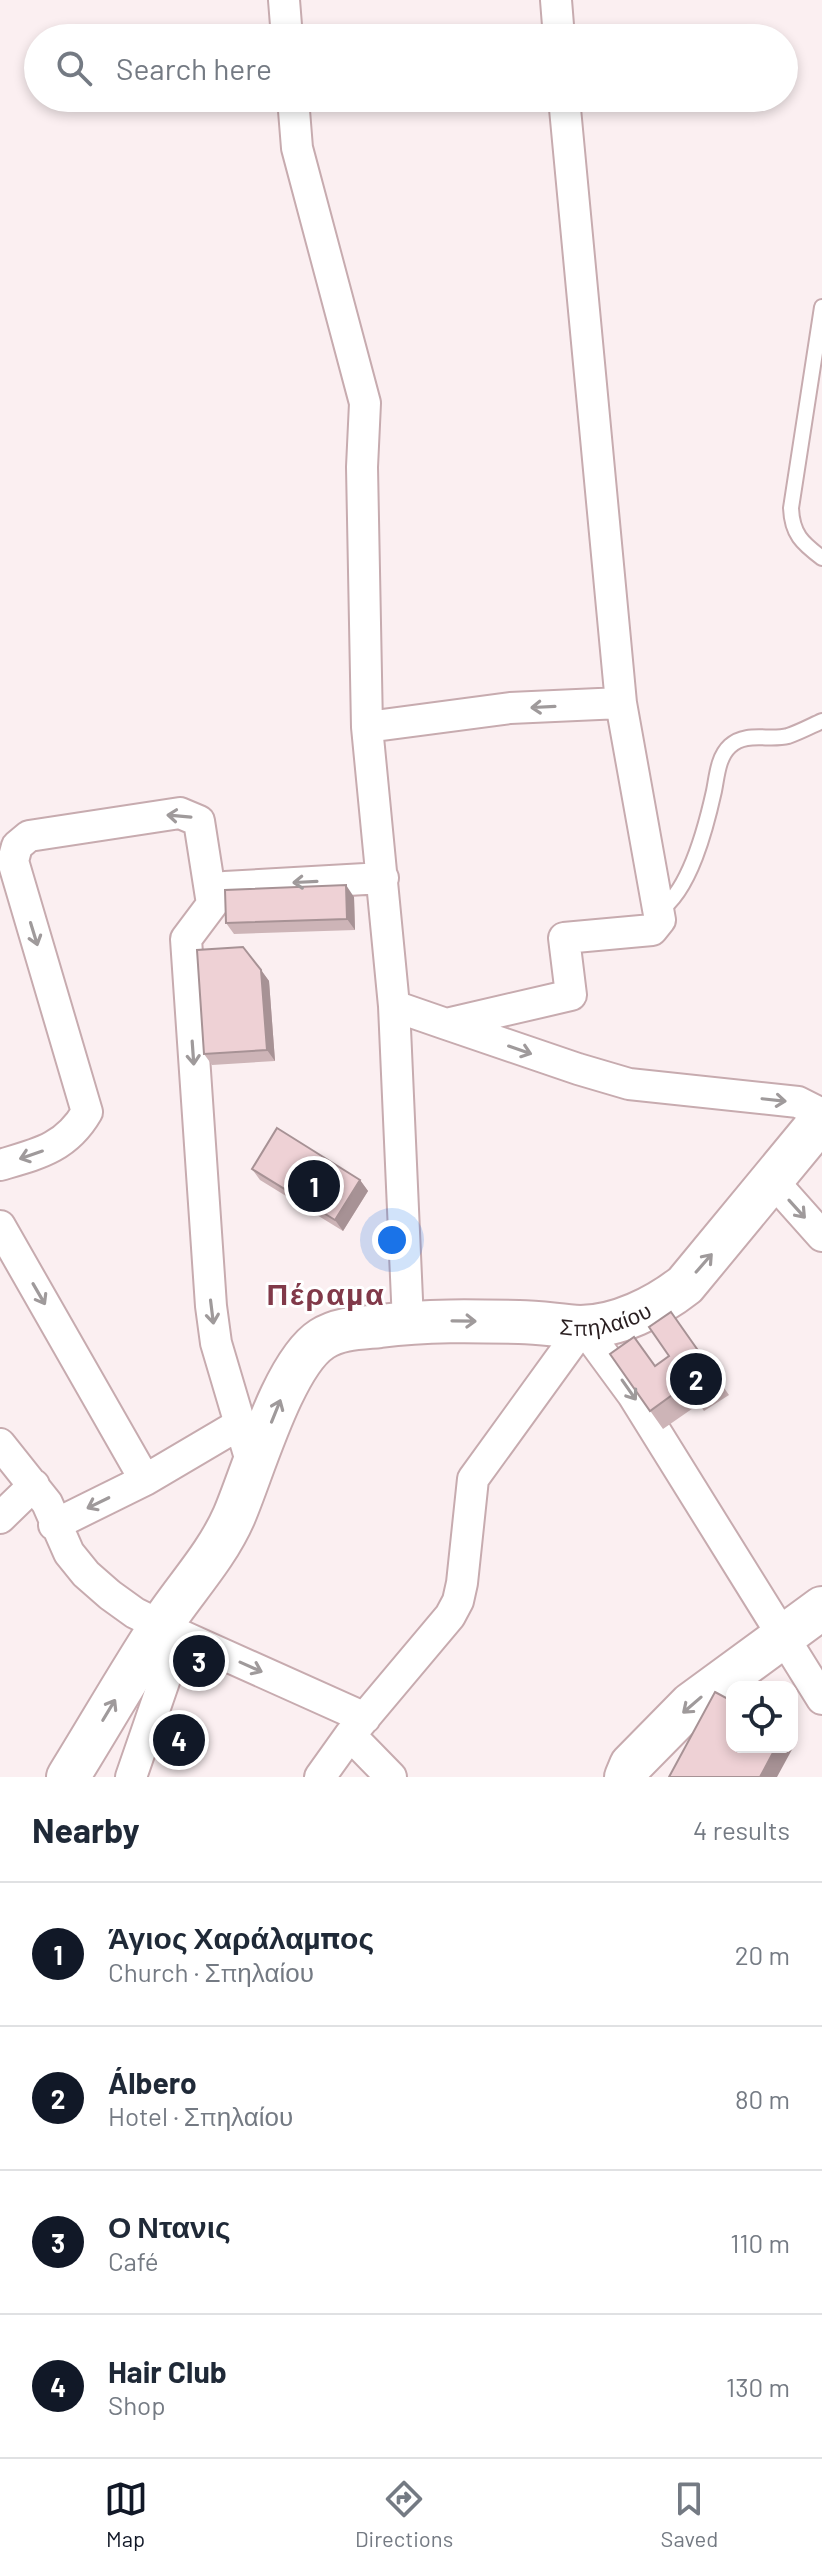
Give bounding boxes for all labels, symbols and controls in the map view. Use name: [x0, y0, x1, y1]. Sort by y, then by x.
search box: [24, 24, 798, 112]
icon: search: [52, 46, 96, 90]
text: Search here: [116, 50, 272, 86]
one-way arrow: [530, 699, 557, 714]
one-way arrow: [167, 808, 193, 823]
one-way arrow: [292, 875, 319, 890]
one-way arrow: [27, 920, 42, 946]
one-way arrow: [186, 1039, 201, 1066]
one-way arrow: [507, 1043, 532, 1058]
one-way arrow: [760, 1092, 787, 1107]
one-way arrow: [19, 1149, 44, 1164]
pin: 1: [288, 1156, 340, 1216]
one-way arrow: [788, 1198, 806, 1218]
your location: [372, 1220, 412, 1260]
one-way arrow: [695, 1254, 713, 1274]
district label: Πέραμα: [266, 1275, 386, 1311]
one-way arrow: [31, 1282, 47, 1305]
street label: Σπηλαίου: [559, 1296, 655, 1341]
one-way arrow: [205, 1299, 220, 1324]
one-way arrow: [450, 1313, 477, 1329]
pin: 2: [670, 1349, 722, 1409]
one-way arrow: [621, 1378, 637, 1400]
one-way arrow: [269, 1399, 284, 1424]
one-way arrow: [87, 1496, 111, 1511]
pin: 3: [173, 1631, 225, 1691]
one-way arrow: [239, 1660, 263, 1675]
map controls: [726, 1681, 798, 1753]
button: locate: [726, 1681, 798, 1753]
one-way arrow: [682, 1696, 703, 1714]
one-way arrow: [101, 1699, 117, 1722]
pin: 4: [153, 1710, 205, 1770]
text: Nearby: [32, 1809, 140, 1850]
text: 4 results: [693, 1814, 790, 1845]
text: Άγιος Χαράλαμπος: [108, 1919, 374, 1955]
text: 1: [53, 1939, 63, 1970]
text: 20 m: [735, 1939, 790, 1970]
text: Church · Σπηλαίου: [108, 1956, 314, 1987]
text: Álbero: [108, 2064, 197, 2100]
text: 2: [51, 2083, 65, 2114]
text: 80 m: [735, 2083, 790, 2114]
text: Hotel · Σπηλαίου: [108, 2100, 293, 2131]
text: Ο Ντανις: [108, 2208, 231, 2244]
text: 3: [51, 2227, 65, 2258]
text: 110 m: [730, 2227, 790, 2258]
text: Café: [108, 2245, 159, 2276]
text: Hair Club: [108, 2353, 227, 2389]
text: 4: [50, 2371, 66, 2402]
text: 130 m: [726, 2371, 790, 2402]
text: Shop: [108, 2389, 166, 2420]
tab: Map: [104, 2477, 148, 2551]
tab: Directions: [355, 2477, 453, 2551]
tab: Saved: [661, 2477, 718, 2551]

